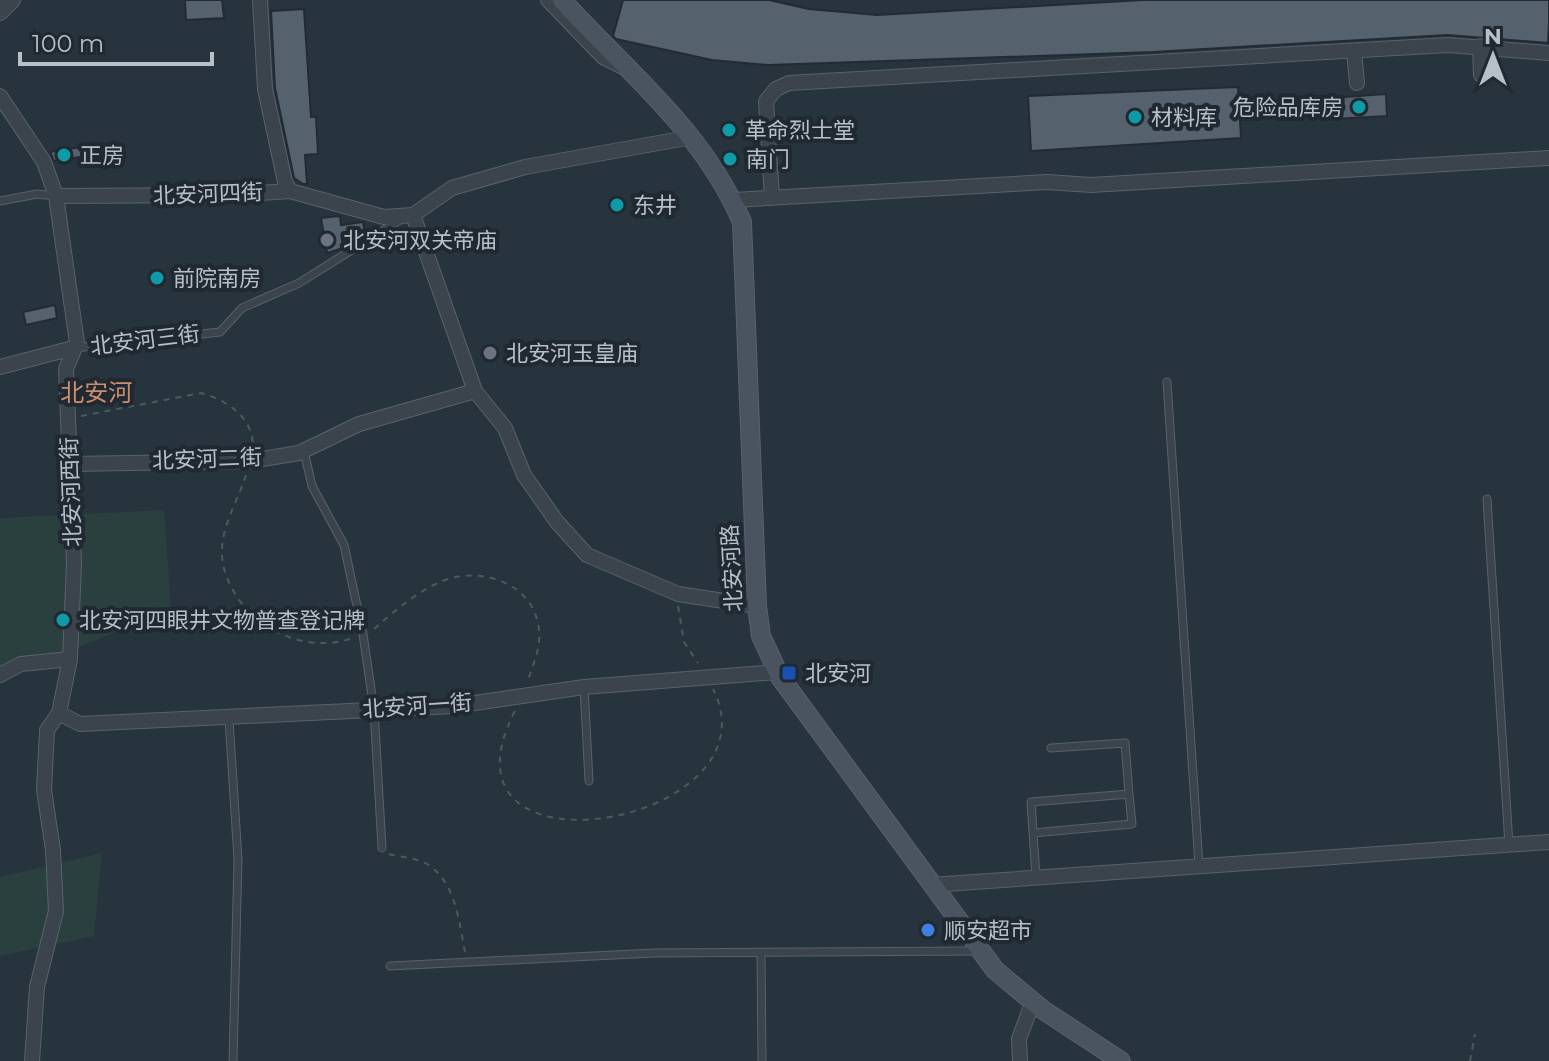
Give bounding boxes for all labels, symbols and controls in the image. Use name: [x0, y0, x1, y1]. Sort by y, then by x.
scale bar: [20, 16, 212, 66]
north arrow: [1453, 16, 1533, 96]
text: N: [1484, 23, 1502, 50]
text: 100 m: [32, 29, 104, 58]
place label: 危险品库房: [1233, 94, 1343, 121]
marker: 危险品库房: [1350, 98, 1368, 116]
place label: 材料库: [1151, 104, 1217, 131]
marker: 材料库: [1126, 108, 1144, 126]
place label: 革命烈士堂: [745, 117, 855, 144]
marker: 革命烈士堂: [720, 121, 738, 139]
place label: 正房: [80, 142, 124, 169]
marker: 正房: [55, 146, 73, 164]
place label: 南门: [746, 146, 790, 173]
marker: 南门: [721, 150, 739, 168]
street label: 北安河四街: [153, 179, 263, 209]
place label: 东井: [633, 192, 677, 219]
marker: 东井: [608, 196, 626, 214]
place label: 北安河双关帝庙: [343, 227, 497, 254]
marker: 北安河双关帝庙: [318, 231, 336, 249]
place label: 前院南房: [173, 265, 261, 292]
marker: 前院南房: [148, 269, 166, 287]
street label: 北安河三街: [89, 320, 201, 360]
place label: 北安河玉皇庙: [506, 340, 638, 367]
marker: 北安河玉皇庙: [481, 344, 499, 362]
district label: 北安河: [60, 378, 132, 407]
street label: 北安河西街: [56, 437, 86, 547]
street label: 北安河二街: [152, 444, 262, 474]
street label: 北安河路: [716, 523, 748, 613]
place label: 北安河四眼井文物普查登记牌: [79, 607, 365, 634]
marker: 北安河四眼井文物普查登记牌: [54, 611, 72, 629]
place label: 北安河: [805, 660, 871, 687]
marker: 北安河: [780, 664, 798, 682]
street label: 北安河一街: [361, 689, 473, 723]
place label: 顺安超市: [944, 917, 1032, 944]
marker: 顺安超市: [919, 921, 937, 939]

